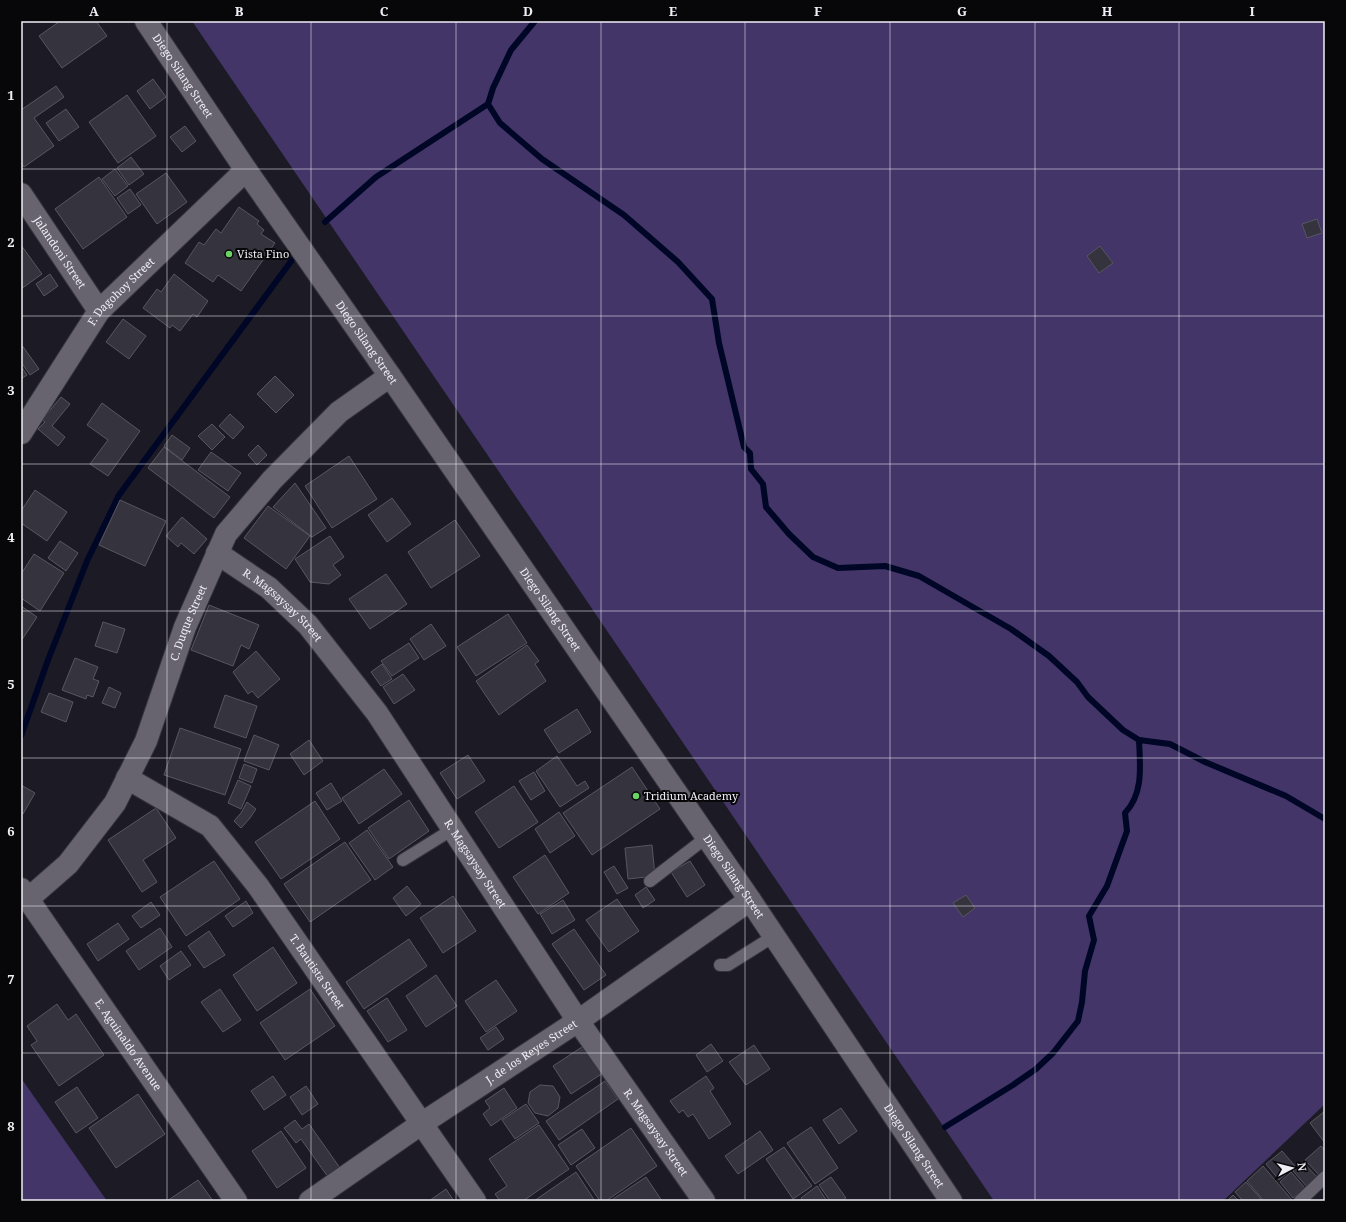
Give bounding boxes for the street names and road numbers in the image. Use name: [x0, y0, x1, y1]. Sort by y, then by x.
street label: Diego Silang Street: [150, 31, 217, 121]
street label: Jalandoni Street: [30, 212, 90, 291]
street label: F. Dagohoy Street: [84, 254, 158, 328]
street label: Diego Silang Street: [333, 298, 401, 387]
street label: R. Magsaysay Street: [240, 564, 326, 645]
street label: Diego Silang Street: [517, 564, 585, 654]
street label: C. Duque Street: [166, 582, 210, 663]
street label: R. Magsaysay Street: [441, 816, 510, 911]
street label: Diego Silang Street: [700, 831, 768, 921]
street label: T. Bautista Street: [286, 931, 349, 1012]
street label: E. Aguinaldo Avenue: [92, 995, 166, 1093]
street label: J. de los Reyes Street: [482, 1016, 580, 1087]
street label: R. Magsaysay Street: [621, 1086, 692, 1179]
street label: Diego Silang Street: [881, 1100, 948, 1191]

